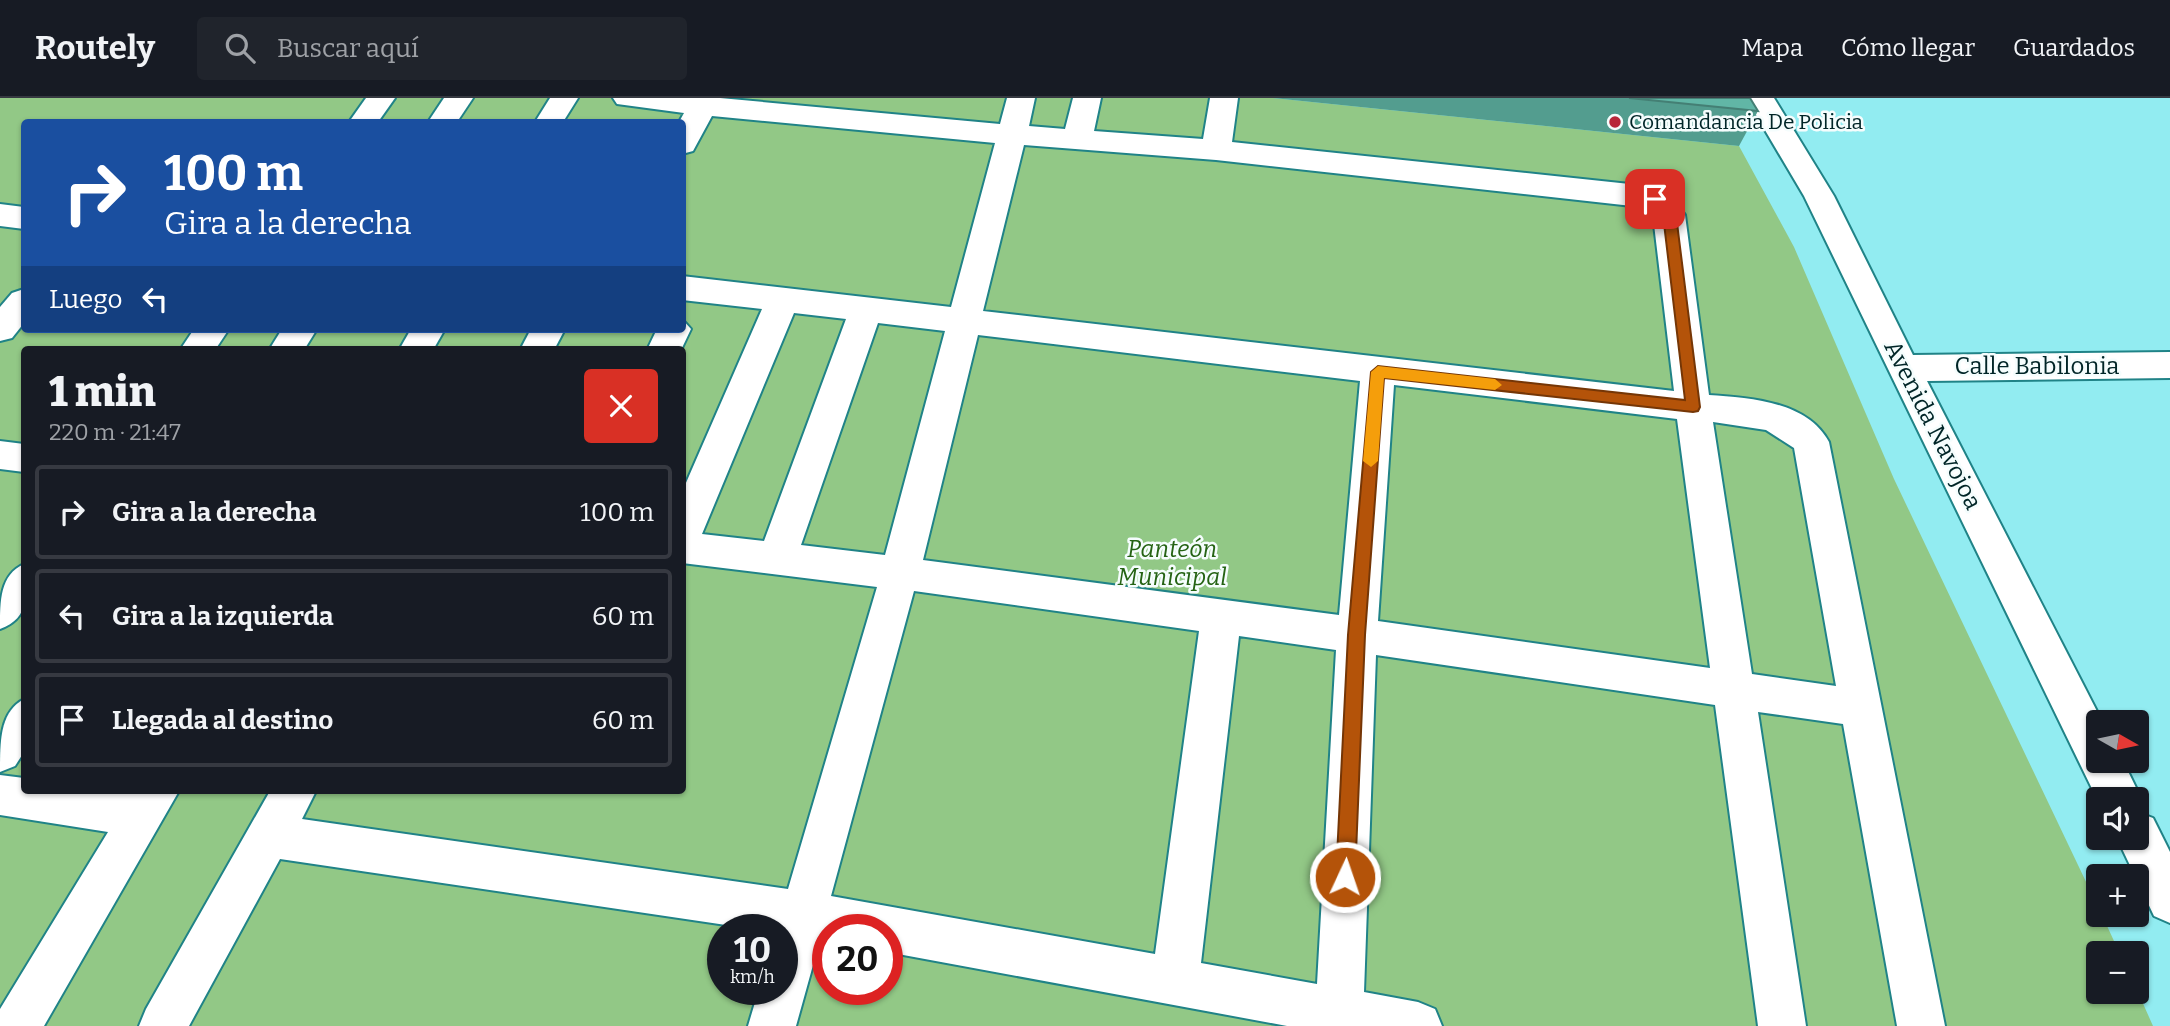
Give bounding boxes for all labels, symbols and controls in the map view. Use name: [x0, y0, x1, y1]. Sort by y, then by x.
search box: [197, 17, 687, 80]
text: Routely: [35, 28, 155, 68]
icon: search: [221, 29, 259, 67]
text: Buscar aquí: [277, 33, 419, 64]
text: Mapa: [1742, 34, 1803, 62]
text: Cómo llegar: [1841, 34, 1975, 62]
text: Guardados: [2013, 34, 2135, 62]
place label: Comandancia De Policia: [1629, 109, 1864, 135]
marker: Comandancia De Policia: [1607, 114, 1623, 130]
text: 100 m: [164, 144, 303, 203]
icon: right: [49, 147, 140, 238]
pin: [1625, 169, 1685, 229]
icon: arrive: [1636, 180, 1674, 218]
text: Gira a la derecha: [164, 204, 411, 242]
icon: left: [136, 280, 174, 318]
text: Luego: [49, 284, 122, 315]
street label: Avenida Navojoa: [1878, 336, 1988, 514]
street label: Calle Babilonia: [1955, 352, 2119, 380]
text: 1 min: [49, 367, 156, 417]
button: close: [584, 369, 658, 443]
text: 220 m · 21:47: [49, 418, 181, 446]
icon: right: [53, 493, 91, 531]
text: Gira a la derecha: [112, 497, 316, 528]
text: 100 m: [580, 497, 654, 528]
park label: Panteón Municipal: [1117, 535, 1227, 591]
icon: left: [53, 597, 91, 635]
text: Gira a la izquierda: [112, 601, 334, 632]
text: 60 m: [592, 601, 654, 632]
icon: arrive: [53, 701, 91, 739]
text: Llegada al destino: [112, 705, 333, 736]
text: 60 m: [592, 705, 654, 736]
north arrow: [2086, 710, 2149, 774]
map controls: [2086, 710, 2149, 1004]
button: sound: [2086, 787, 2149, 850]
position arrow: [1308, 840, 1382, 914]
button: +: [2086, 864, 2149, 927]
speed limit sign: 20: [812, 914, 903, 1005]
text: 10: [734, 929, 771, 971]
button: −: [2086, 941, 2149, 1004]
text: km/h: [730, 966, 775, 988]

